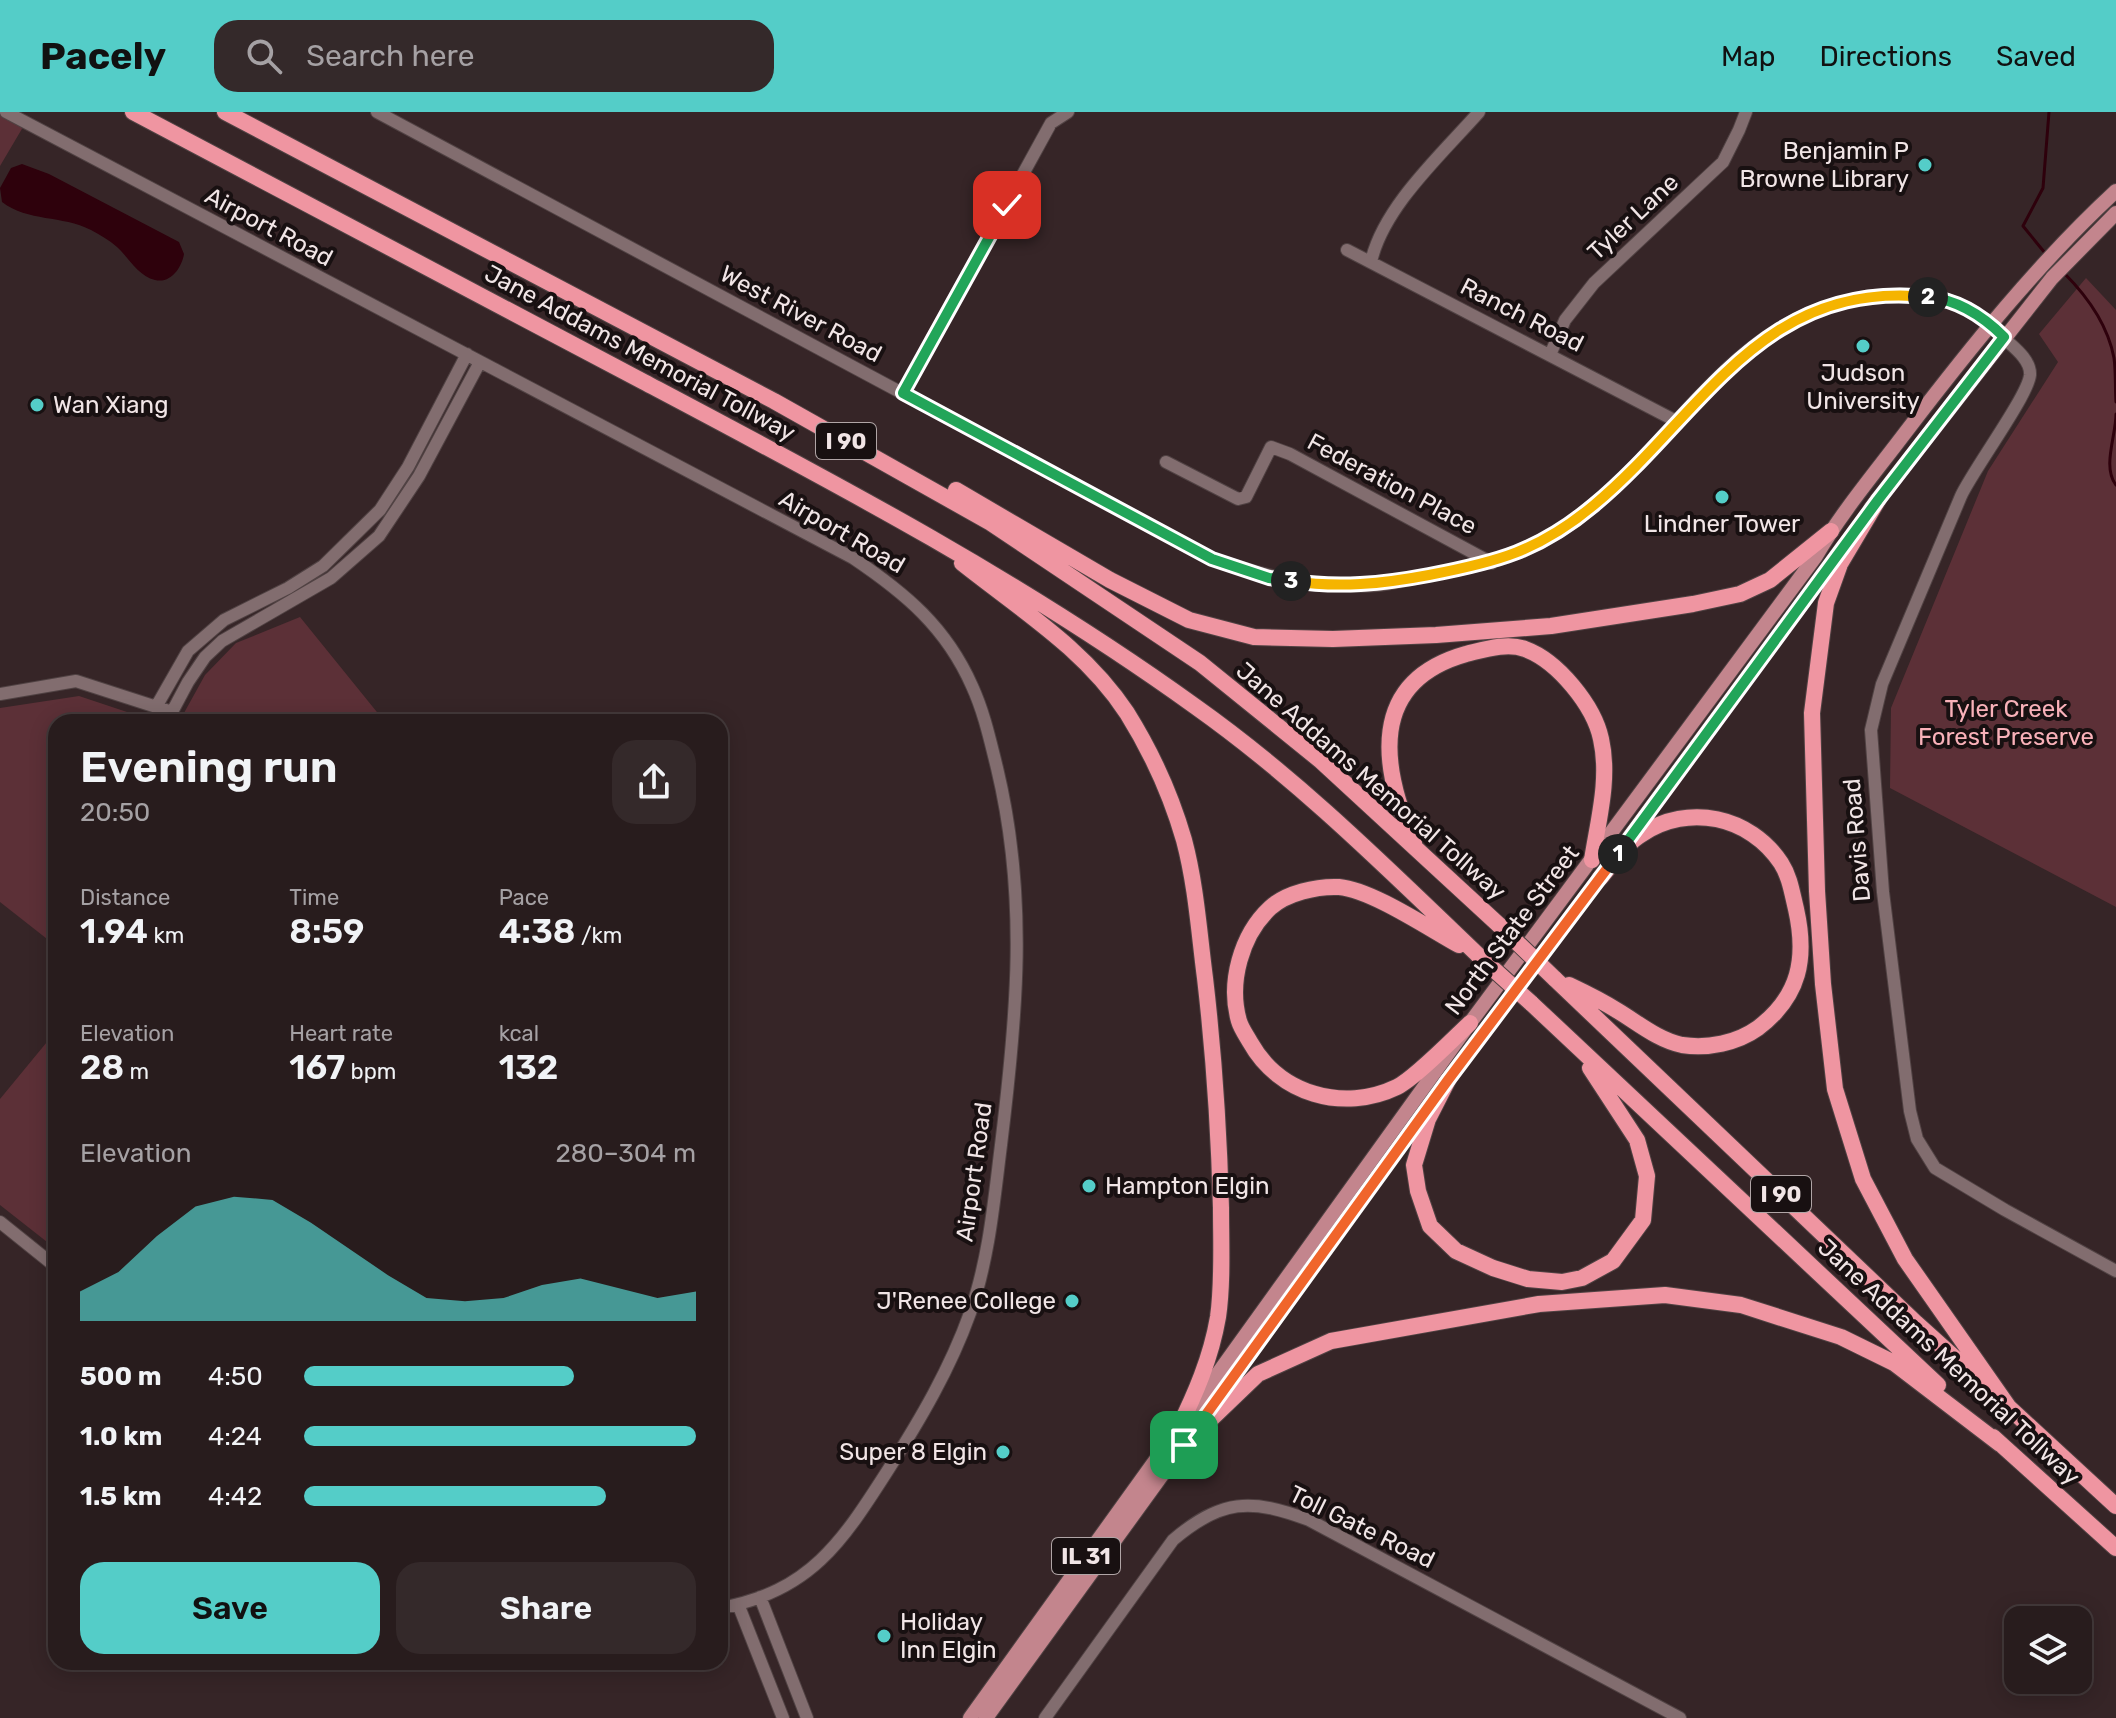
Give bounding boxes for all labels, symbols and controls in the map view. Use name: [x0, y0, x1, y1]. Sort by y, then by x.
search box: [214, 20, 774, 92]
text: Pacely: [40, 33, 166, 79]
icon: search: [242, 34, 286, 78]
text: Search here: [306, 38, 475, 74]
text: Map: [1721, 40, 1775, 73]
text: Directions: [1819, 40, 1952, 73]
text: Saved: [1996, 40, 2076, 73]
place label: Benjamin P Browne Library: [1739, 137, 1909, 193]
marker: Benjamin P Browne Library: [1916, 156, 1934, 174]
street label: Tyler Lane: [1582, 168, 1684, 266]
pin: [973, 171, 1041, 239]
street label: Airport Road: [200, 182, 338, 272]
icon: check: [985, 183, 1029, 227]
street label: Jane Addams Memorial Tollway: [480, 259, 800, 447]
street label: West River Road: [715, 260, 887, 368]
street label: Ranch Road: [1456, 272, 1588, 358]
pin: 2: [1908, 277, 1948, 317]
text: 2: [1921, 283, 1935, 310]
marker: Judson University: [1854, 337, 1872, 355]
place label: Judson University: [1806, 359, 1920, 415]
place label: Wan Xiang: [53, 391, 169, 419]
marker: Wan Xiang: [28, 396, 46, 414]
road number: I 90: [816, 423, 876, 459]
street label: Federation Place: [1303, 428, 1481, 540]
street label: Airport Road: [774, 485, 910, 579]
marker: Lindner Tower: [1713, 488, 1731, 506]
place label: Lindner Tower: [1644, 510, 1800, 538]
pin: 3: [1271, 561, 1311, 601]
text: 3: [1284, 567, 1298, 594]
street label: Jane Addams Memorial Tollway: [1231, 656, 1511, 906]
park label: Tyler Creek Forest Preserve: [1918, 695, 2094, 751]
button: share: [612, 740, 696, 824]
text: Evening run: [80, 741, 338, 793]
street label: Davis Road: [1838, 777, 1876, 903]
text: 20:50: [80, 797, 150, 828]
pin: 1: [1598, 834, 1638, 874]
street label: North State Street: [1439, 840, 1585, 1020]
text: 1: [1613, 840, 1623, 867]
text: Distance: [80, 884, 170, 911]
text: Time: [289, 884, 339, 911]
text: Pace: [499, 884, 549, 911]
text: 1.94: [80, 911, 148, 952]
text: 8:59: [289, 911, 364, 952]
text: 4:38: [499, 911, 576, 952]
text: km: [148, 922, 184, 949]
text: /km: [576, 922, 622, 949]
text: Elevation: [80, 1020, 174, 1047]
text: Heart rate: [289, 1020, 393, 1047]
text: kcal: [499, 1020, 539, 1047]
text: 28: [80, 1047, 124, 1088]
text: 167: [289, 1047, 345, 1088]
text: 132: [499, 1047, 558, 1088]
text: m: [124, 1058, 149, 1085]
text: bpm: [345, 1058, 396, 1085]
street label: Airport Road: [950, 1101, 998, 1243]
text: Elevation: [80, 1138, 191, 1169]
text: 280–304 m: [556, 1138, 696, 1169]
place label: Hampton Elgin: [1105, 1172, 1270, 1200]
road number: I 90: [1751, 1176, 1811, 1212]
marker: Hampton Elgin: [1080, 1177, 1098, 1195]
street label: Jane Addams Memorial Tollway: [1812, 1233, 2086, 1491]
place label: J'Renee College: [877, 1287, 1056, 1315]
marker: J'Renee College: [1063, 1292, 1081, 1310]
text: 500 m: [80, 1361, 162, 1392]
text: 4:50: [208, 1361, 263, 1392]
pin: [1150, 1411, 1218, 1479]
text: 1.0 km: [80, 1421, 162, 1452]
text: 4:24: [208, 1421, 262, 1452]
icon: arrive: [1162, 1423, 1206, 1467]
place label: Super 8 Elgin: [839, 1438, 987, 1466]
marker: Super 8 Elgin: [994, 1443, 1012, 1461]
street label: Toll Gate Road: [1285, 1480, 1439, 1574]
text: 1.5 km: [80, 1481, 162, 1512]
text: 4:42: [208, 1481, 262, 1512]
road number: IL 31: [1052, 1538, 1120, 1574]
button: Save: [80, 1562, 380, 1654]
button: Share: [396, 1562, 696, 1654]
map controls: [2004, 1606, 2092, 1694]
button: layers: [2004, 1606, 2092, 1694]
place label: Holiday Inn Elgin: [900, 1608, 997, 1664]
marker: Holiday Inn Elgin: [875, 1627, 893, 1645]

